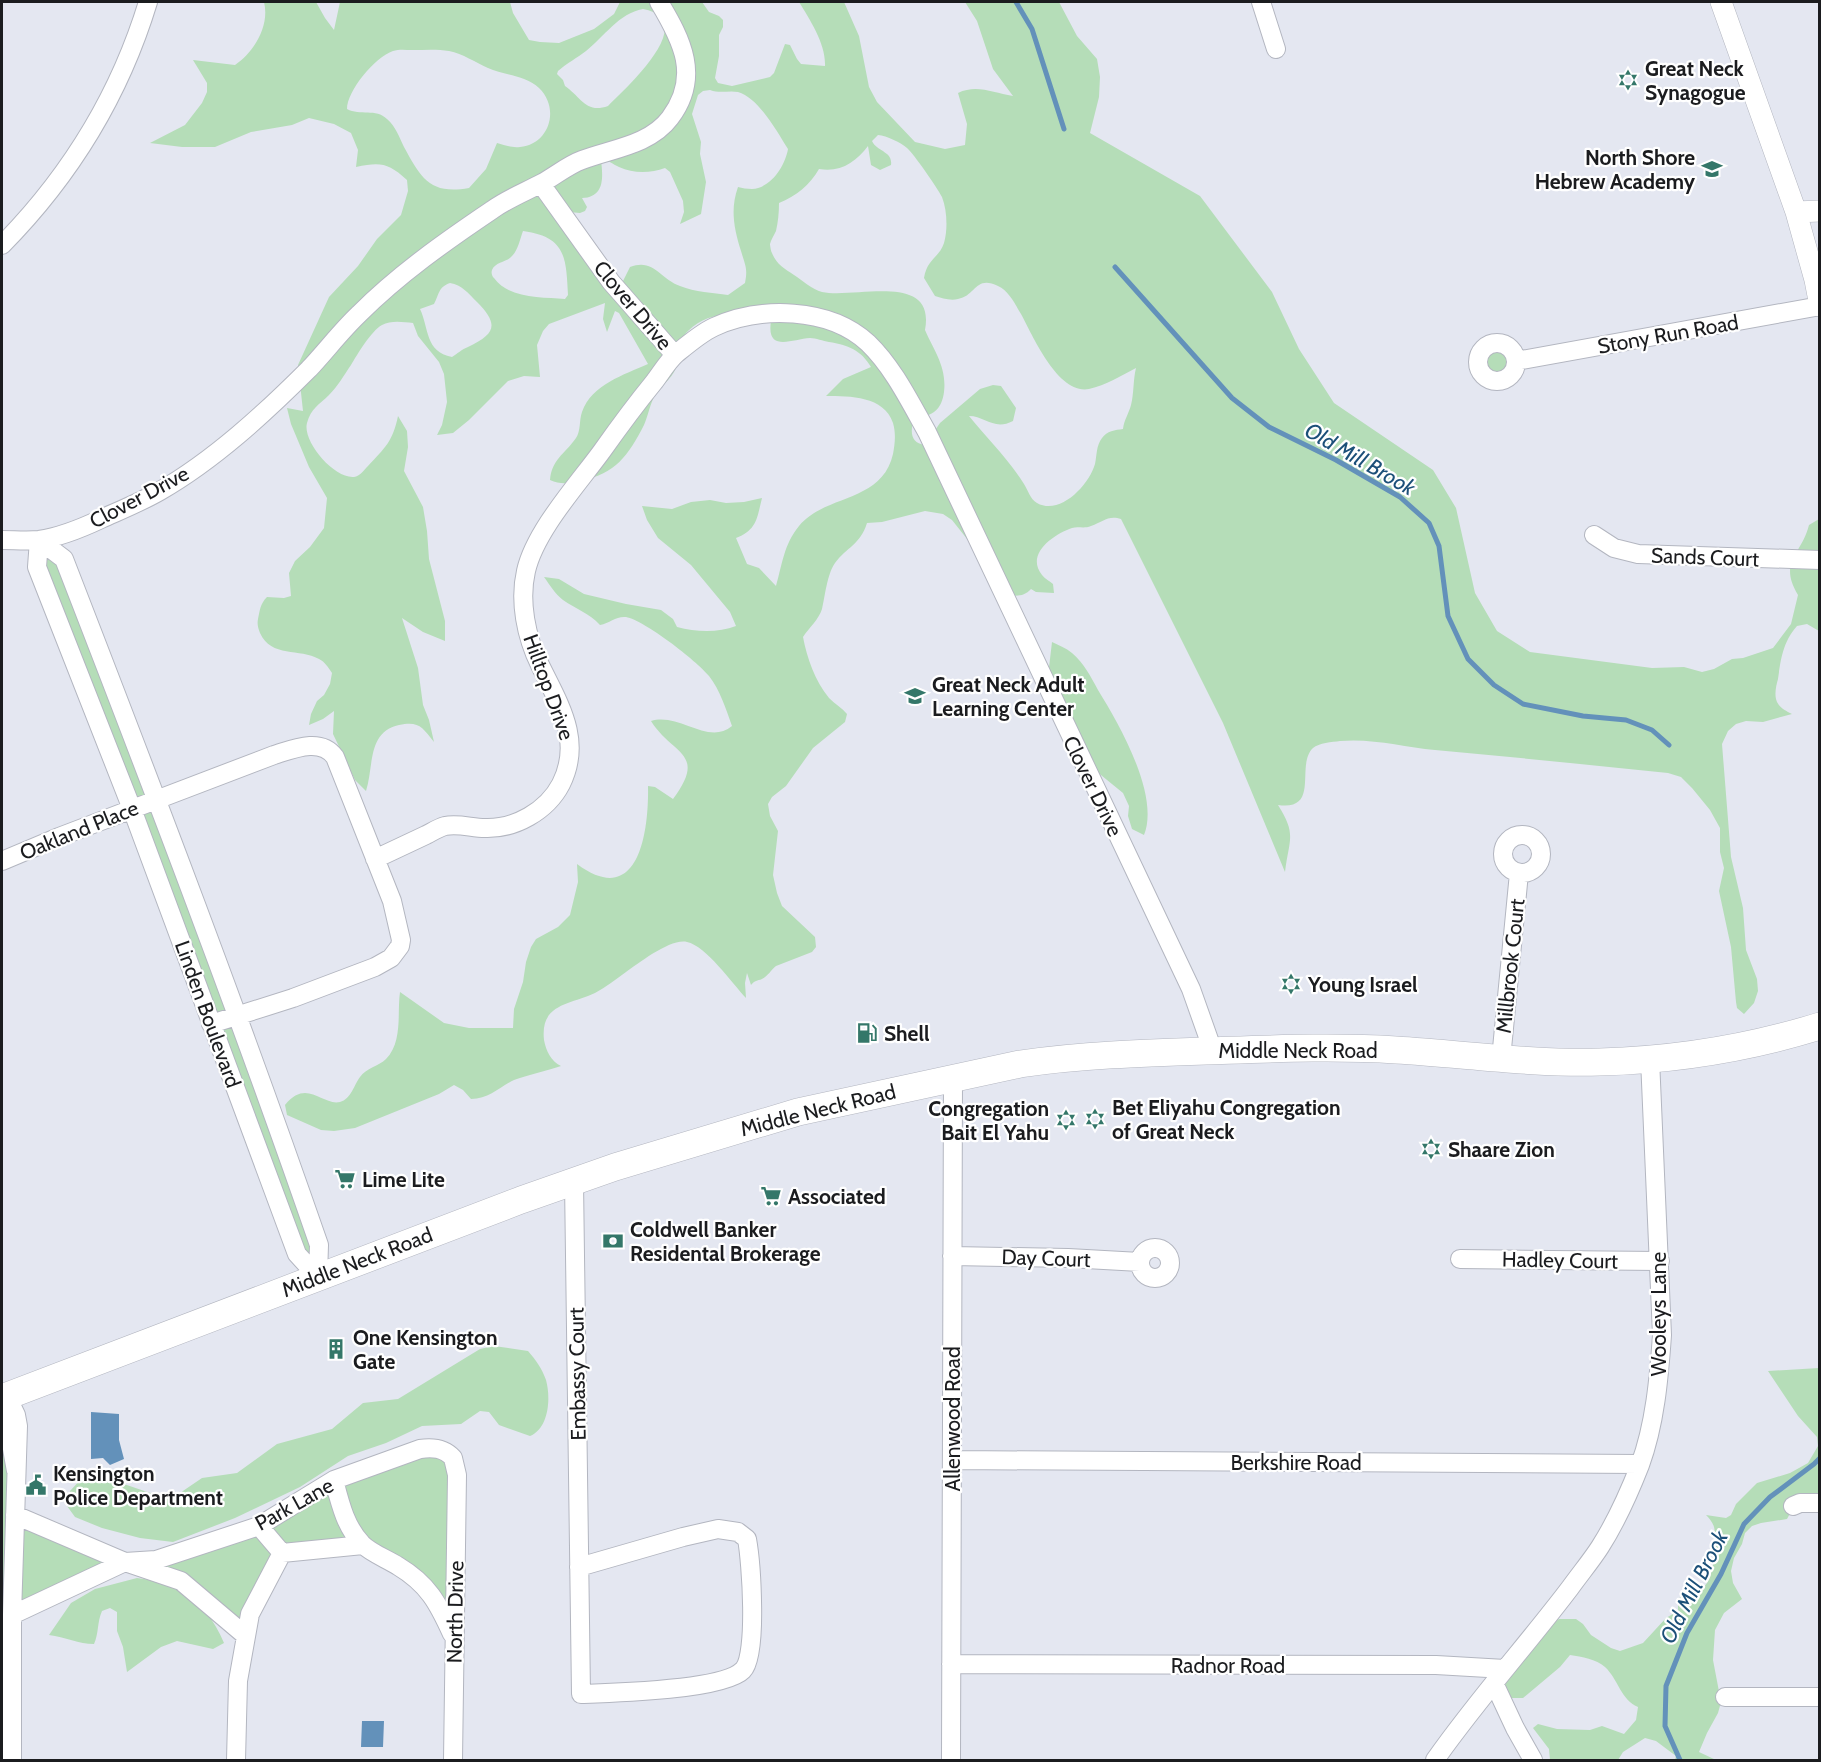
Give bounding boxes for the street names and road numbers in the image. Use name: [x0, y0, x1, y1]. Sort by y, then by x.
street label: Clover Drive: [589, 255, 678, 355]
street label: Stony Run Road: [1596, 309, 1740, 359]
street label: Clover Drive: [85, 460, 193, 534]
street label: Sands Court: [1651, 543, 1759, 571]
street label: Hilltop Drive: [518, 631, 580, 744]
street label: Clover Drive: [1058, 732, 1128, 840]
street label: Oakland Place: [16, 795, 142, 865]
street label: Millbrook Court: [1490, 897, 1530, 1035]
street label: Linden Boulevard: [170, 937, 246, 1091]
street label: Middle Neck Road: [1218, 1038, 1378, 1063]
street label: Middle Neck Road: [738, 1079, 898, 1141]
street label: Middle Neck Road: [278, 1222, 436, 1302]
street label: Day Court: [1001, 1244, 1091, 1272]
street label: Hadley Court: [1502, 1246, 1618, 1274]
street label: Wooleys Lane: [1646, 1251, 1671, 1376]
street label: Embassy Court: [563, 1307, 591, 1441]
street label: Allenwood Road: [940, 1346, 965, 1492]
street label: Berkshire Road: [1230, 1450, 1362, 1475]
street label: Park Lane: [250, 1472, 338, 1536]
street label: North Drive: [442, 1560, 468, 1664]
street label: Radnor Road: [1171, 1653, 1285, 1678]

